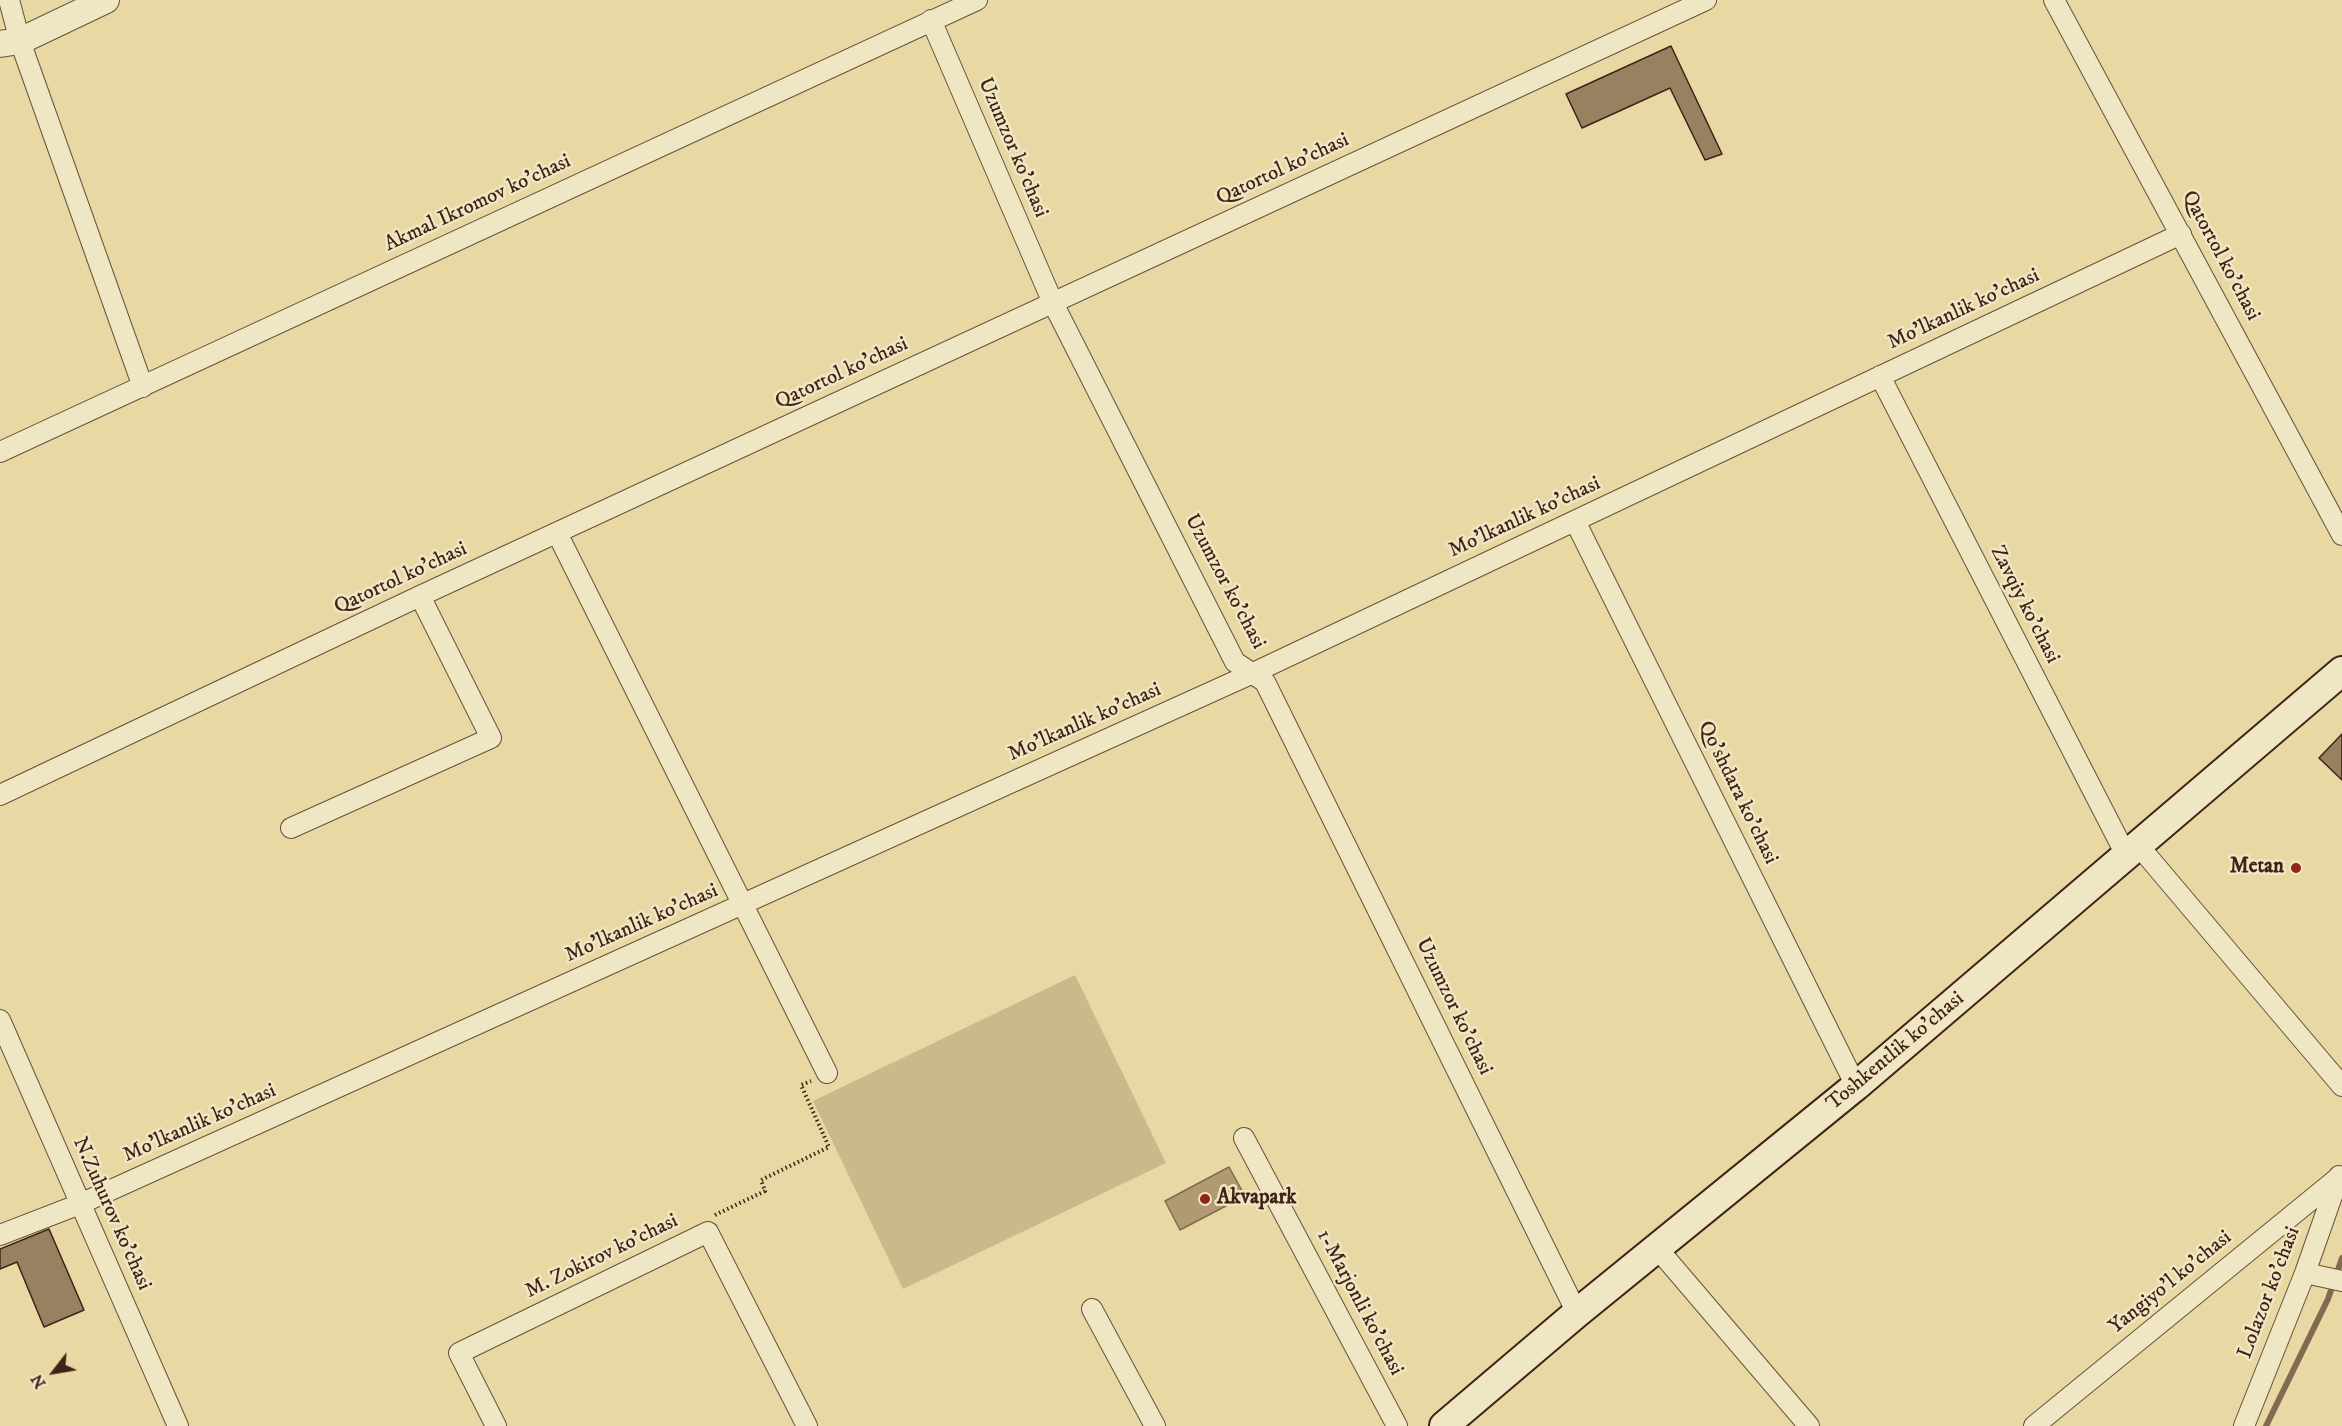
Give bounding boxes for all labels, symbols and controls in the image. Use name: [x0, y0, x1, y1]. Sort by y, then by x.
street label: Uzumzor ko'chasi: [971, 74, 1053, 222]
street label: Qatortol ko'chasi: [1213, 128, 1353, 212]
street label: Akmal Ikromov ko'chasi: [381, 150, 575, 258]
street label: Qatortol ko'chasi: [2175, 187, 2265, 325]
street label: Mo'lkanlik ko'chasi: [1884, 264, 2044, 356]
street label: Qatortol ko'chasi: [772, 332, 912, 416]
street label: Mo'lkanlik ko'chasi: [1445, 472, 1605, 564]
street label: Uzumzor ko'chasi: [1178, 510, 1270, 654]
street label: Qatortol ko'chasi: [331, 537, 471, 621]
street label: Zavqiy ko'chasi: [1984, 542, 2064, 668]
street label: Mo'lkanlik ko'chasi: [1005, 678, 1165, 768]
street label: Qo'shdara ko'chasi: [1691, 717, 1783, 869]
place label: Metan: [2230, 855, 2284, 881]
marker: Metan: [2289, 861, 2303, 875]
street label: Mo'lkanlik ko'chasi: [562, 879, 722, 969]
street label: Uzumzor ko'chasi: [1409, 934, 1497, 1080]
street label: Toshkentlik ko'chasi: [1822, 987, 1970, 1117]
street label: Mo'lkanlik ko'chasi: [120, 1079, 280, 1169]
street label: N.Zuhurov ko'chasi: [66, 1134, 156, 1294]
place label: Akvapark: [1217, 1186, 1297, 1212]
marker: Akvapark: [1198, 1192, 1212, 1206]
street label: M. Zokirov ko'chasi: [522, 1209, 682, 1305]
street label: Lolazor ko'chasi: [2233, 1224, 2307, 1362]
street label: 1-Marjonli ko'chasi: [1310, 1226, 1408, 1380]
street label: Yangiyo'l ko'chasi: [2105, 1226, 2237, 1340]
north arrow: [24, 1342, 84, 1402]
text: N: [27, 1370, 51, 1392]

